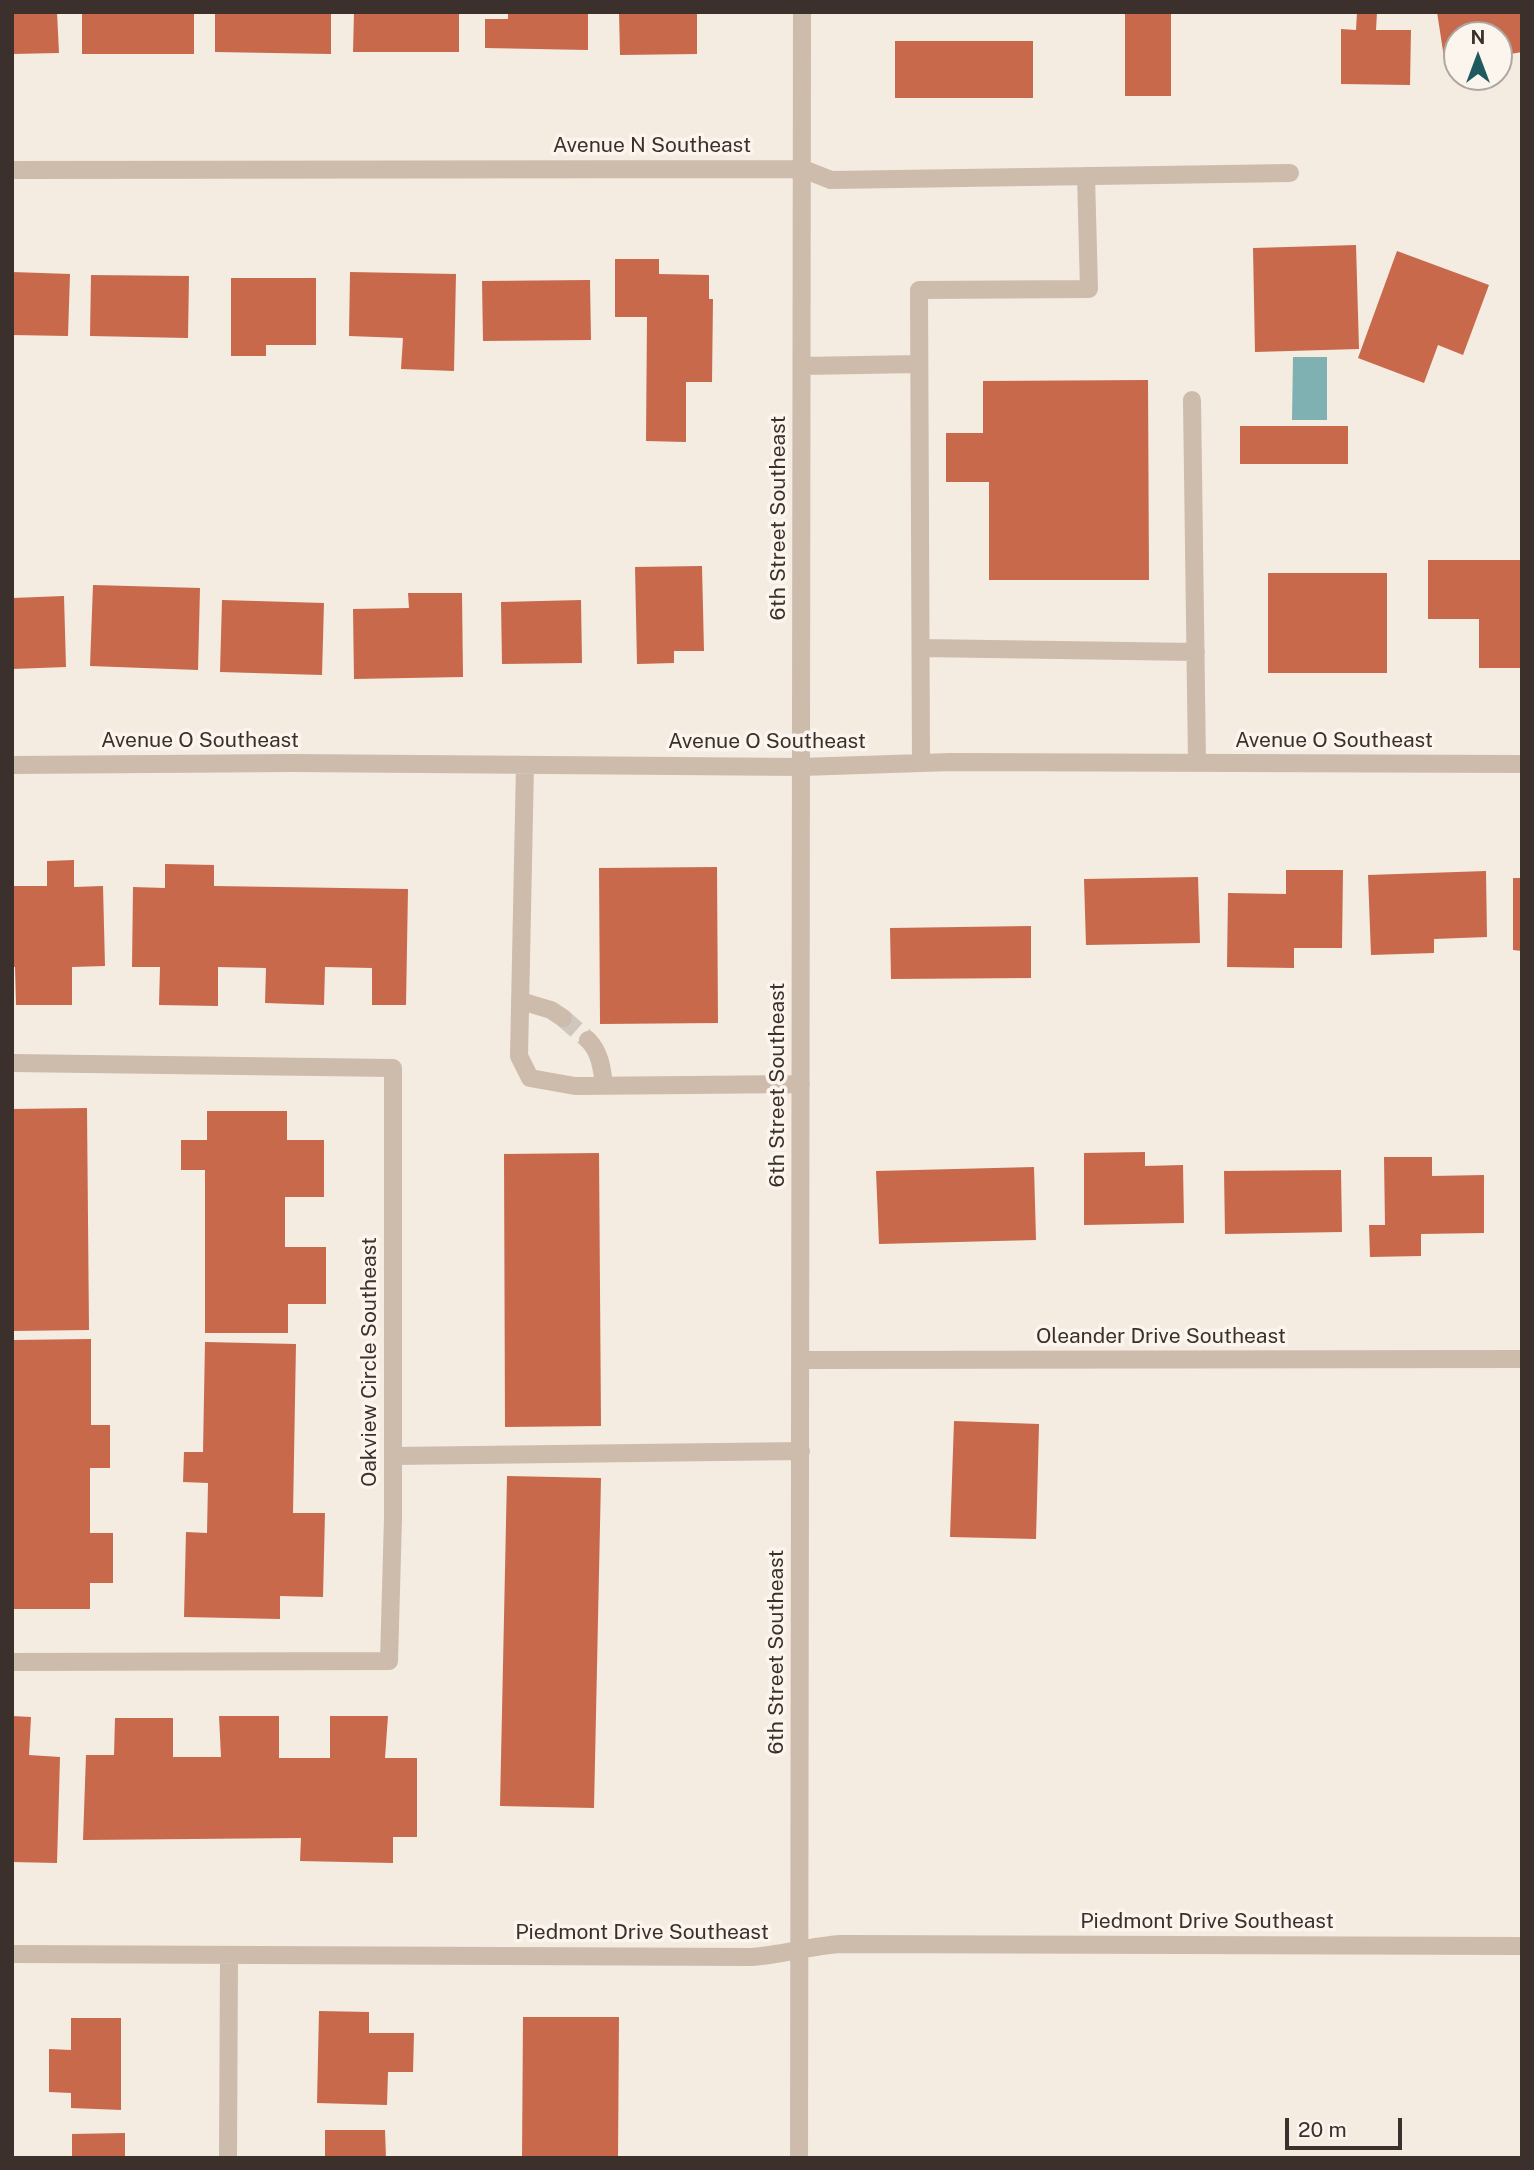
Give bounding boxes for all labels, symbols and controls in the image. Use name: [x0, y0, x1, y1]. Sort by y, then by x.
north arrow: [1443, 21, 1513, 91]
text: N: [1471, 26, 1485, 48]
street label: Avenue N Southeast: [553, 133, 751, 159]
street label: 6th Street Southeast: [766, 415, 792, 621]
street label: Avenue O Southeast: [101, 728, 299, 754]
street label: Avenue O Southeast: [1235, 728, 1433, 754]
street label: Avenue O Southeast: [668, 729, 866, 755]
street label: 6th Street Southeast: [765, 982, 791, 1188]
street label: Oakview Circle Southeast: [357, 1237, 383, 1487]
street label: Oleander Drive Southeast: [1036, 1324, 1286, 1350]
street label: 6th Street Southeast: [764, 1549, 790, 1755]
street label: Piedmont Drive Southeast: [1080, 1909, 1334, 1935]
street label: Piedmont Drive Southeast: [515, 1920, 769, 1946]
scale bar: [1289, 2104, 1406, 2148]
text: 20 m: [1298, 2117, 1347, 2142]

